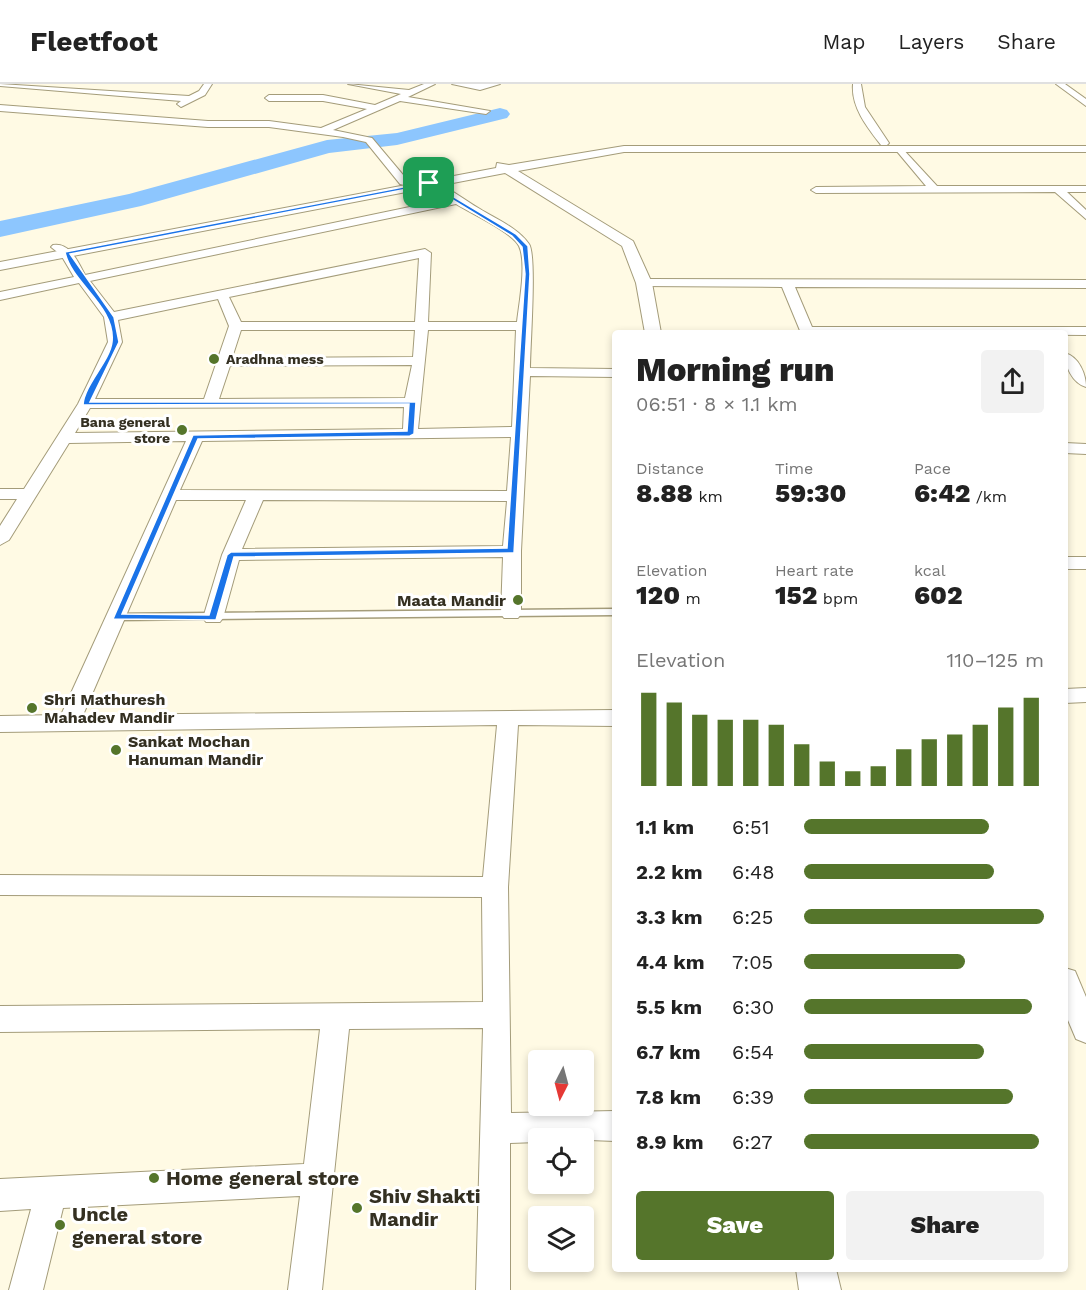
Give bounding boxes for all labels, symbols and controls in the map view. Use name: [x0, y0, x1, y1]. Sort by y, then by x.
text: Fleetfoot: [30, 25, 158, 58]
text: Map: [822, 29, 865, 54]
text: Layers: [898, 29, 964, 54]
text: Share: [997, 29, 1056, 54]
pin: [403, 157, 454, 208]
icon: arrive: [412, 166, 445, 199]
text: Morning run: [636, 350, 835, 389]
button: share: [981, 350, 1044, 413]
place label: Aradhna mess: [226, 351, 324, 367]
marker: Aradhna mess: [207, 352, 221, 366]
text: 06:51 · 8 × 1.1 km: [636, 392, 798, 416]
place label: Bana general store: [80, 414, 170, 446]
marker: Bana general store: [175, 423, 189, 437]
text: Distance: [636, 459, 704, 478]
text: Time: [775, 459, 813, 478]
text: Pace: [914, 459, 951, 478]
text: 8.88: [636, 478, 693, 508]
text: 59:30: [775, 478, 847, 508]
text: 6:42: [914, 478, 970, 508]
text: km: [693, 487, 723, 506]
text: /km: [970, 487, 1007, 506]
text: Elevation: [636, 561, 707, 580]
text: Heart rate: [775, 561, 854, 580]
text: kcal: [914, 561, 946, 580]
text: 120: [636, 580, 680, 610]
text: 152: [775, 580, 817, 610]
text: 602: [914, 580, 963, 610]
text: m: [680, 589, 701, 608]
text: bpm: [817, 589, 858, 608]
place label: Maata Mandir: [397, 591, 506, 610]
marker: Maata Mandir: [511, 593, 525, 607]
text: Elevation: [636, 648, 725, 672]
text: 110–125 m: [947, 648, 1044, 672]
place label: Shri Mathuresh Mahadev Mandir: [44, 690, 175, 727]
marker: Shri Mathuresh Mahadev Mandir: [25, 701, 39, 715]
place label: Sankat Mochan Hanuman Mandir: [128, 732, 263, 769]
marker: Sankat Mochan Hanuman Mandir: [109, 743, 123, 757]
text: 1.1 km: [636, 815, 694, 839]
text: 6:51: [732, 815, 770, 839]
text: 2.2 km: [636, 860, 703, 884]
text: 6:48: [732, 860, 775, 884]
text: 3.3 km: [636, 905, 703, 929]
text: 6:25: [732, 905, 773, 929]
text: 4.4 km: [636, 950, 704, 974]
text: 7:05: [732, 950, 773, 974]
text: 5.5 km: [636, 995, 702, 1019]
text: 6:30: [732, 995, 774, 1019]
text: 6.7 km: [636, 1040, 701, 1064]
text: 6:54: [732, 1040, 774, 1064]
north arrow: [528, 1050, 594, 1116]
map controls: [528, 1050, 594, 1272]
text: 7.8 km: [636, 1085, 701, 1109]
text: 6:39: [732, 1085, 774, 1109]
button: locate: [528, 1128, 594, 1194]
text: 8.9 km: [636, 1130, 704, 1154]
text: 6:27: [732, 1130, 773, 1154]
place label: Home general store: [166, 1166, 359, 1190]
marker: Home general store: [147, 1171, 161, 1185]
place label: Shiv Shakti Mandir: [369, 1184, 481, 1231]
button: Save: [636, 1191, 834, 1260]
button: Share: [846, 1191, 1044, 1260]
marker: Shiv Shakti Mandir: [350, 1201, 364, 1215]
place label: Uncle general store: [72, 1202, 202, 1249]
button: layers: [528, 1206, 594, 1272]
marker: Uncle general store: [53, 1218, 67, 1232]

